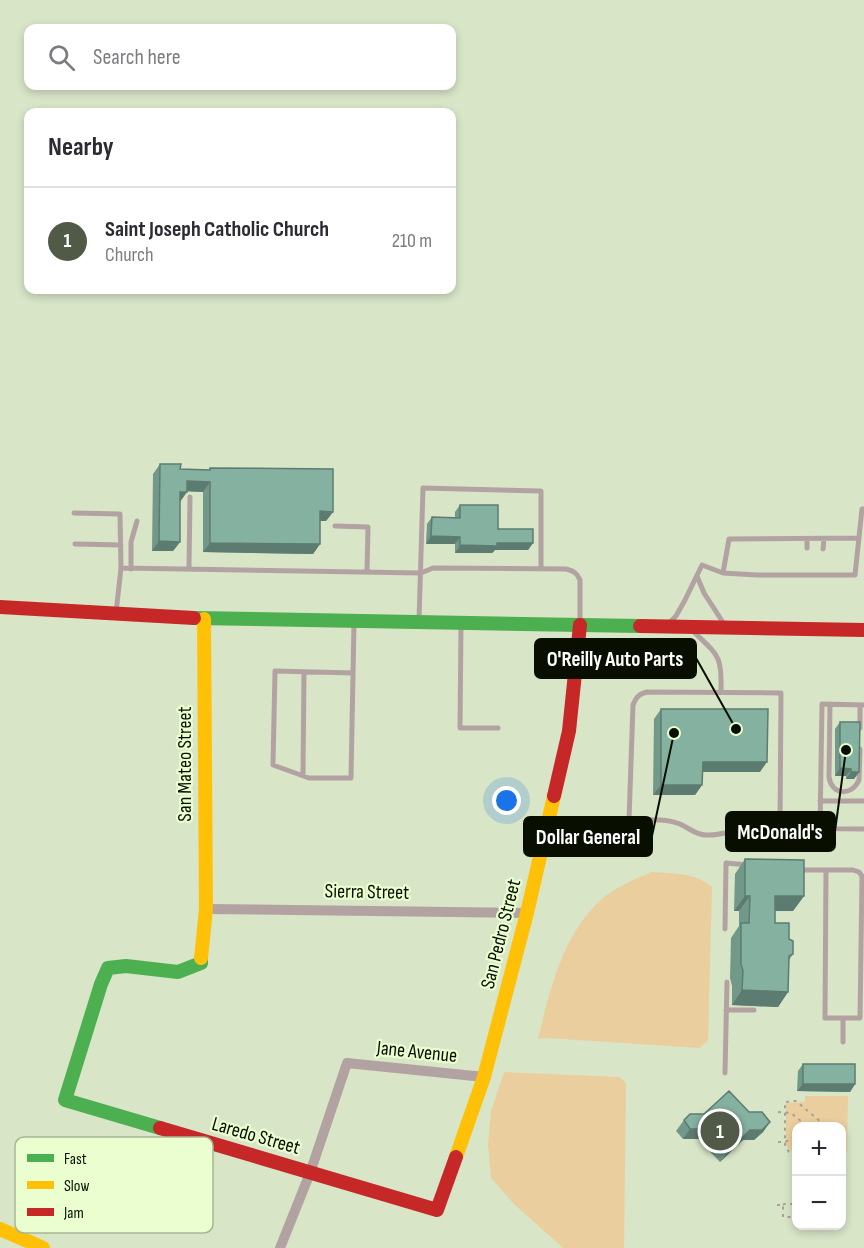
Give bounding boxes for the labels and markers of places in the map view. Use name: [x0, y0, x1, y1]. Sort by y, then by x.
callout: O'Reilly Auto Parts: [535, 639, 696, 678]
callout: McDonald's: [726, 812, 835, 851]
callout: Dollar General: [524, 817, 652, 856]
pin: 1: [700, 1108, 740, 1154]

